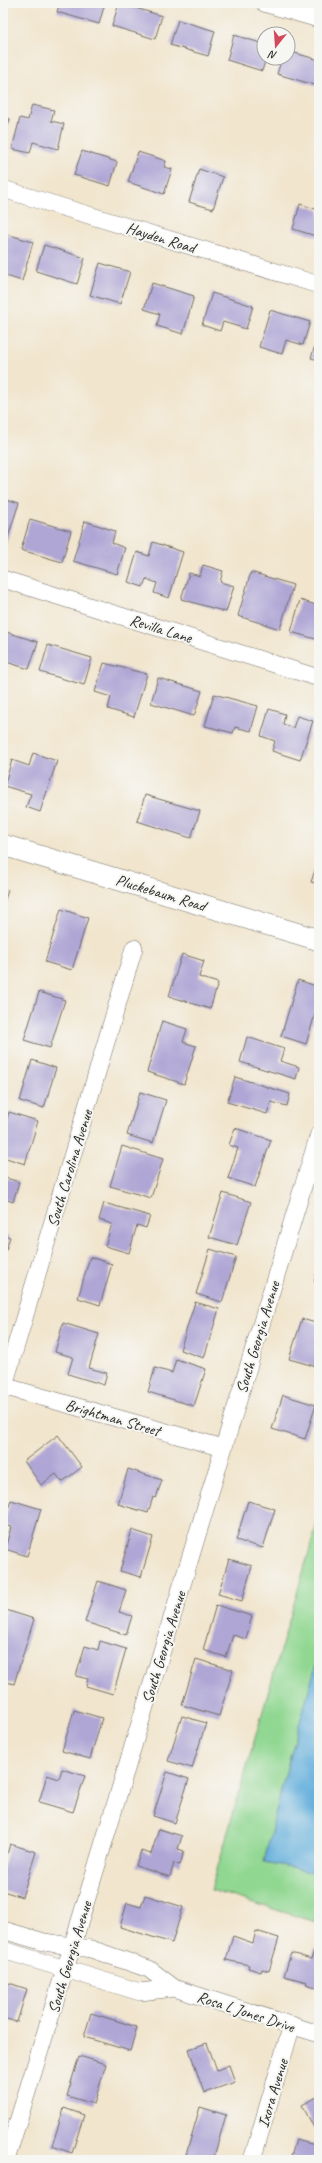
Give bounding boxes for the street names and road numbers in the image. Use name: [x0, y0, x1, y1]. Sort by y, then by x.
street label: Hayden Road: [124, 218, 200, 259]
street label: Revilla Lane: [127, 610, 196, 648]
street label: Pluckebaum Road: [113, 870, 211, 917]
street label: South Carolina Avenue: [43, 1106, 98, 1229]
street label: South Georgia Avenue: [231, 1277, 285, 1396]
street label: Brightman Street: [63, 1395, 165, 1442]
street label: South Georgia Avenue: [137, 1587, 191, 1706]
street label: South Georgia Avenue: [43, 1897, 97, 2016]
street label: Rosa L Jones Drive: [194, 1987, 299, 2038]
street label: Ixora Avenue: [253, 2055, 293, 2130]

